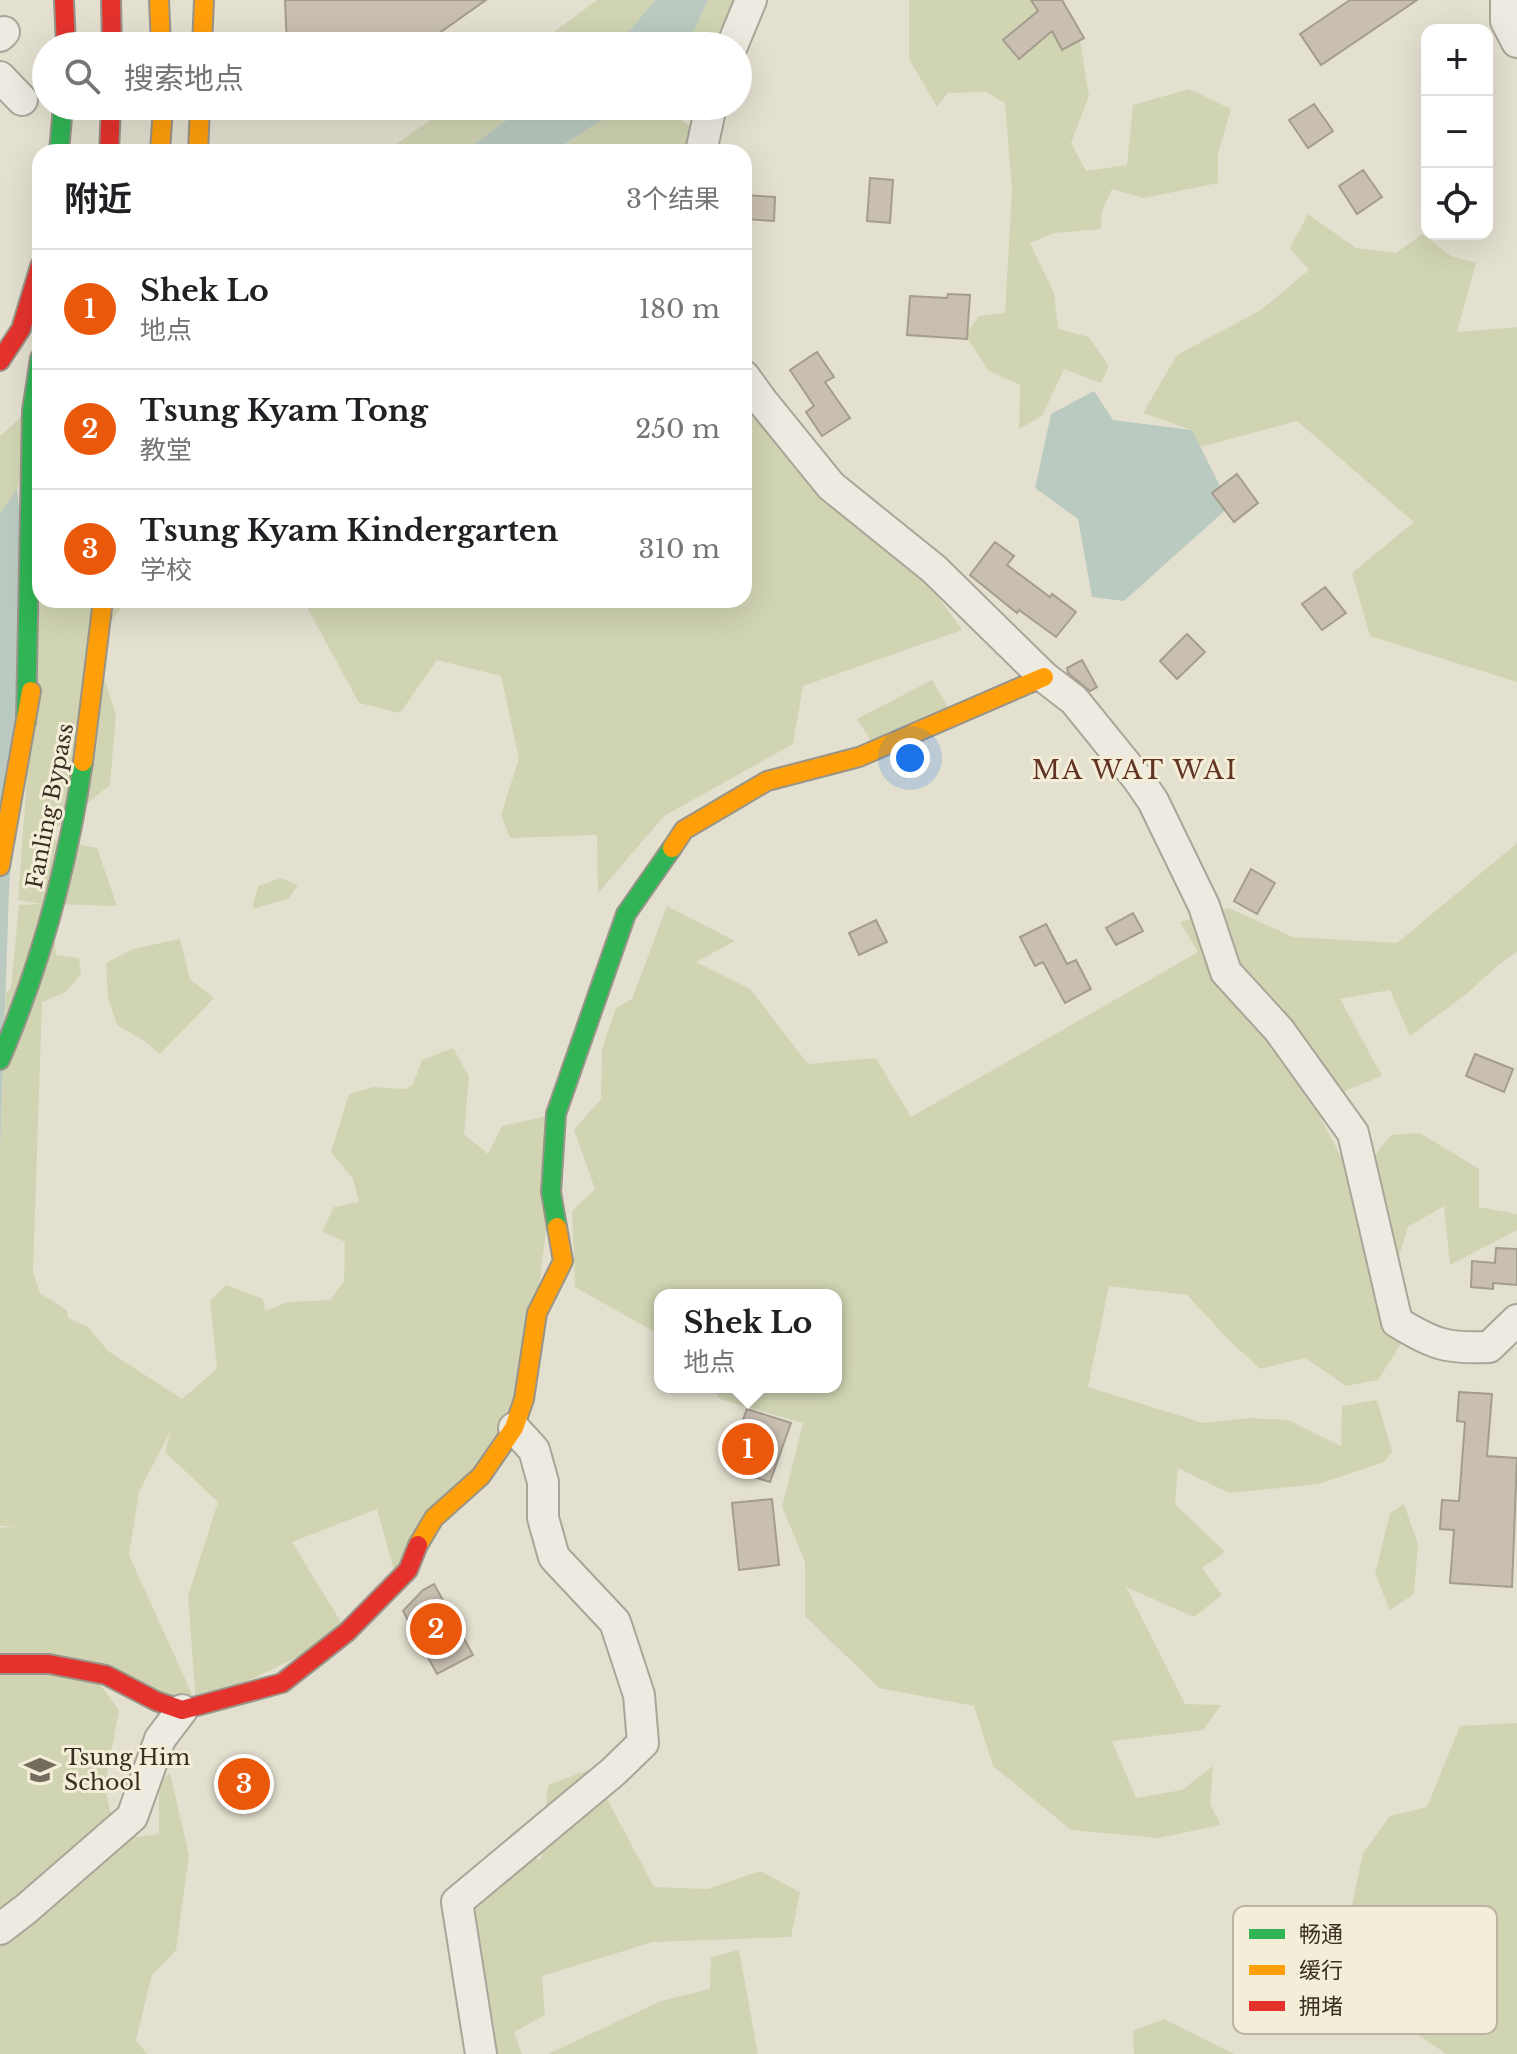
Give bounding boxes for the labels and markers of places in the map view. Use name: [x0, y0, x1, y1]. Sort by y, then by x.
pin: 1: [722, 1419, 774, 1479]
pin: 2: [410, 1599, 462, 1659]
place label: Tsung Him School: [64, 1744, 190, 1796]
school or university icon: Tsung Him School: [23, 1753, 57, 1787]
pin: 3: [218, 1754, 270, 1814]

